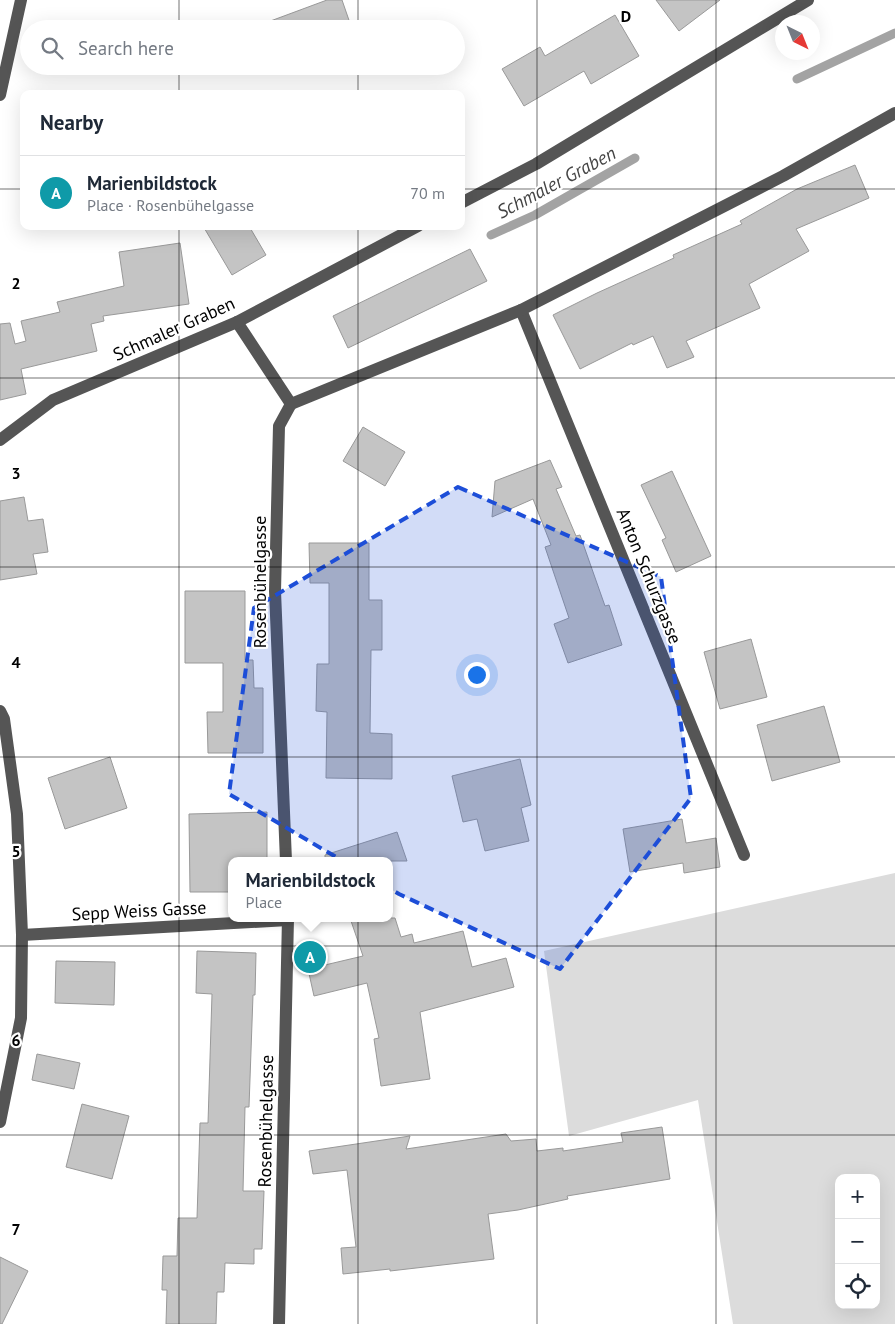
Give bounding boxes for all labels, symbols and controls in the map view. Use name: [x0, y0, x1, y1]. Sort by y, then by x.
text: D: [621, 6, 631, 26]
north arrow: [775, 15, 820, 60]
search box: [20, 20, 465, 75]
icon: search: [38, 34, 66, 62]
text: Search here: [78, 36, 174, 60]
text: Nearby: [40, 109, 103, 136]
water label: Schmaler Graben: [492, 140, 620, 224]
text: Marienbildstock: [87, 171, 217, 195]
text: A: [51, 183, 61, 203]
text: 70 m: [410, 183, 445, 203]
text: Place · Rosenbühelgasse: [87, 195, 254, 215]
text: 2: [11, 273, 21, 293]
street label: Schmaler Graben: [109, 291, 238, 366]
text: 3: [11, 463, 21, 483]
street label: Anton Schurzgasse: [612, 504, 687, 647]
street label: Rosenbühelgasse: [248, 516, 271, 648]
text: 4: [11, 652, 21, 672]
your location: [464, 662, 490, 688]
text: 5: [11, 841, 21, 861]
popup: [228, 857, 393, 922]
text: Marienbildstock: [246, 868, 375, 892]
text: Place: [246, 892, 282, 912]
street label: Sepp Weiss Gasse: [71, 895, 207, 926]
pin: A: [294, 938, 326, 976]
text: 6: [11, 1030, 21, 1050]
street label: Rosenbühelgasse: [253, 1054, 278, 1187]
map controls: [835, 1174, 880, 1309]
button: +: [835, 1174, 880, 1219]
text: 7: [11, 1219, 21, 1239]
button: −: [835, 1219, 880, 1264]
button: locate: [835, 1264, 880, 1309]

